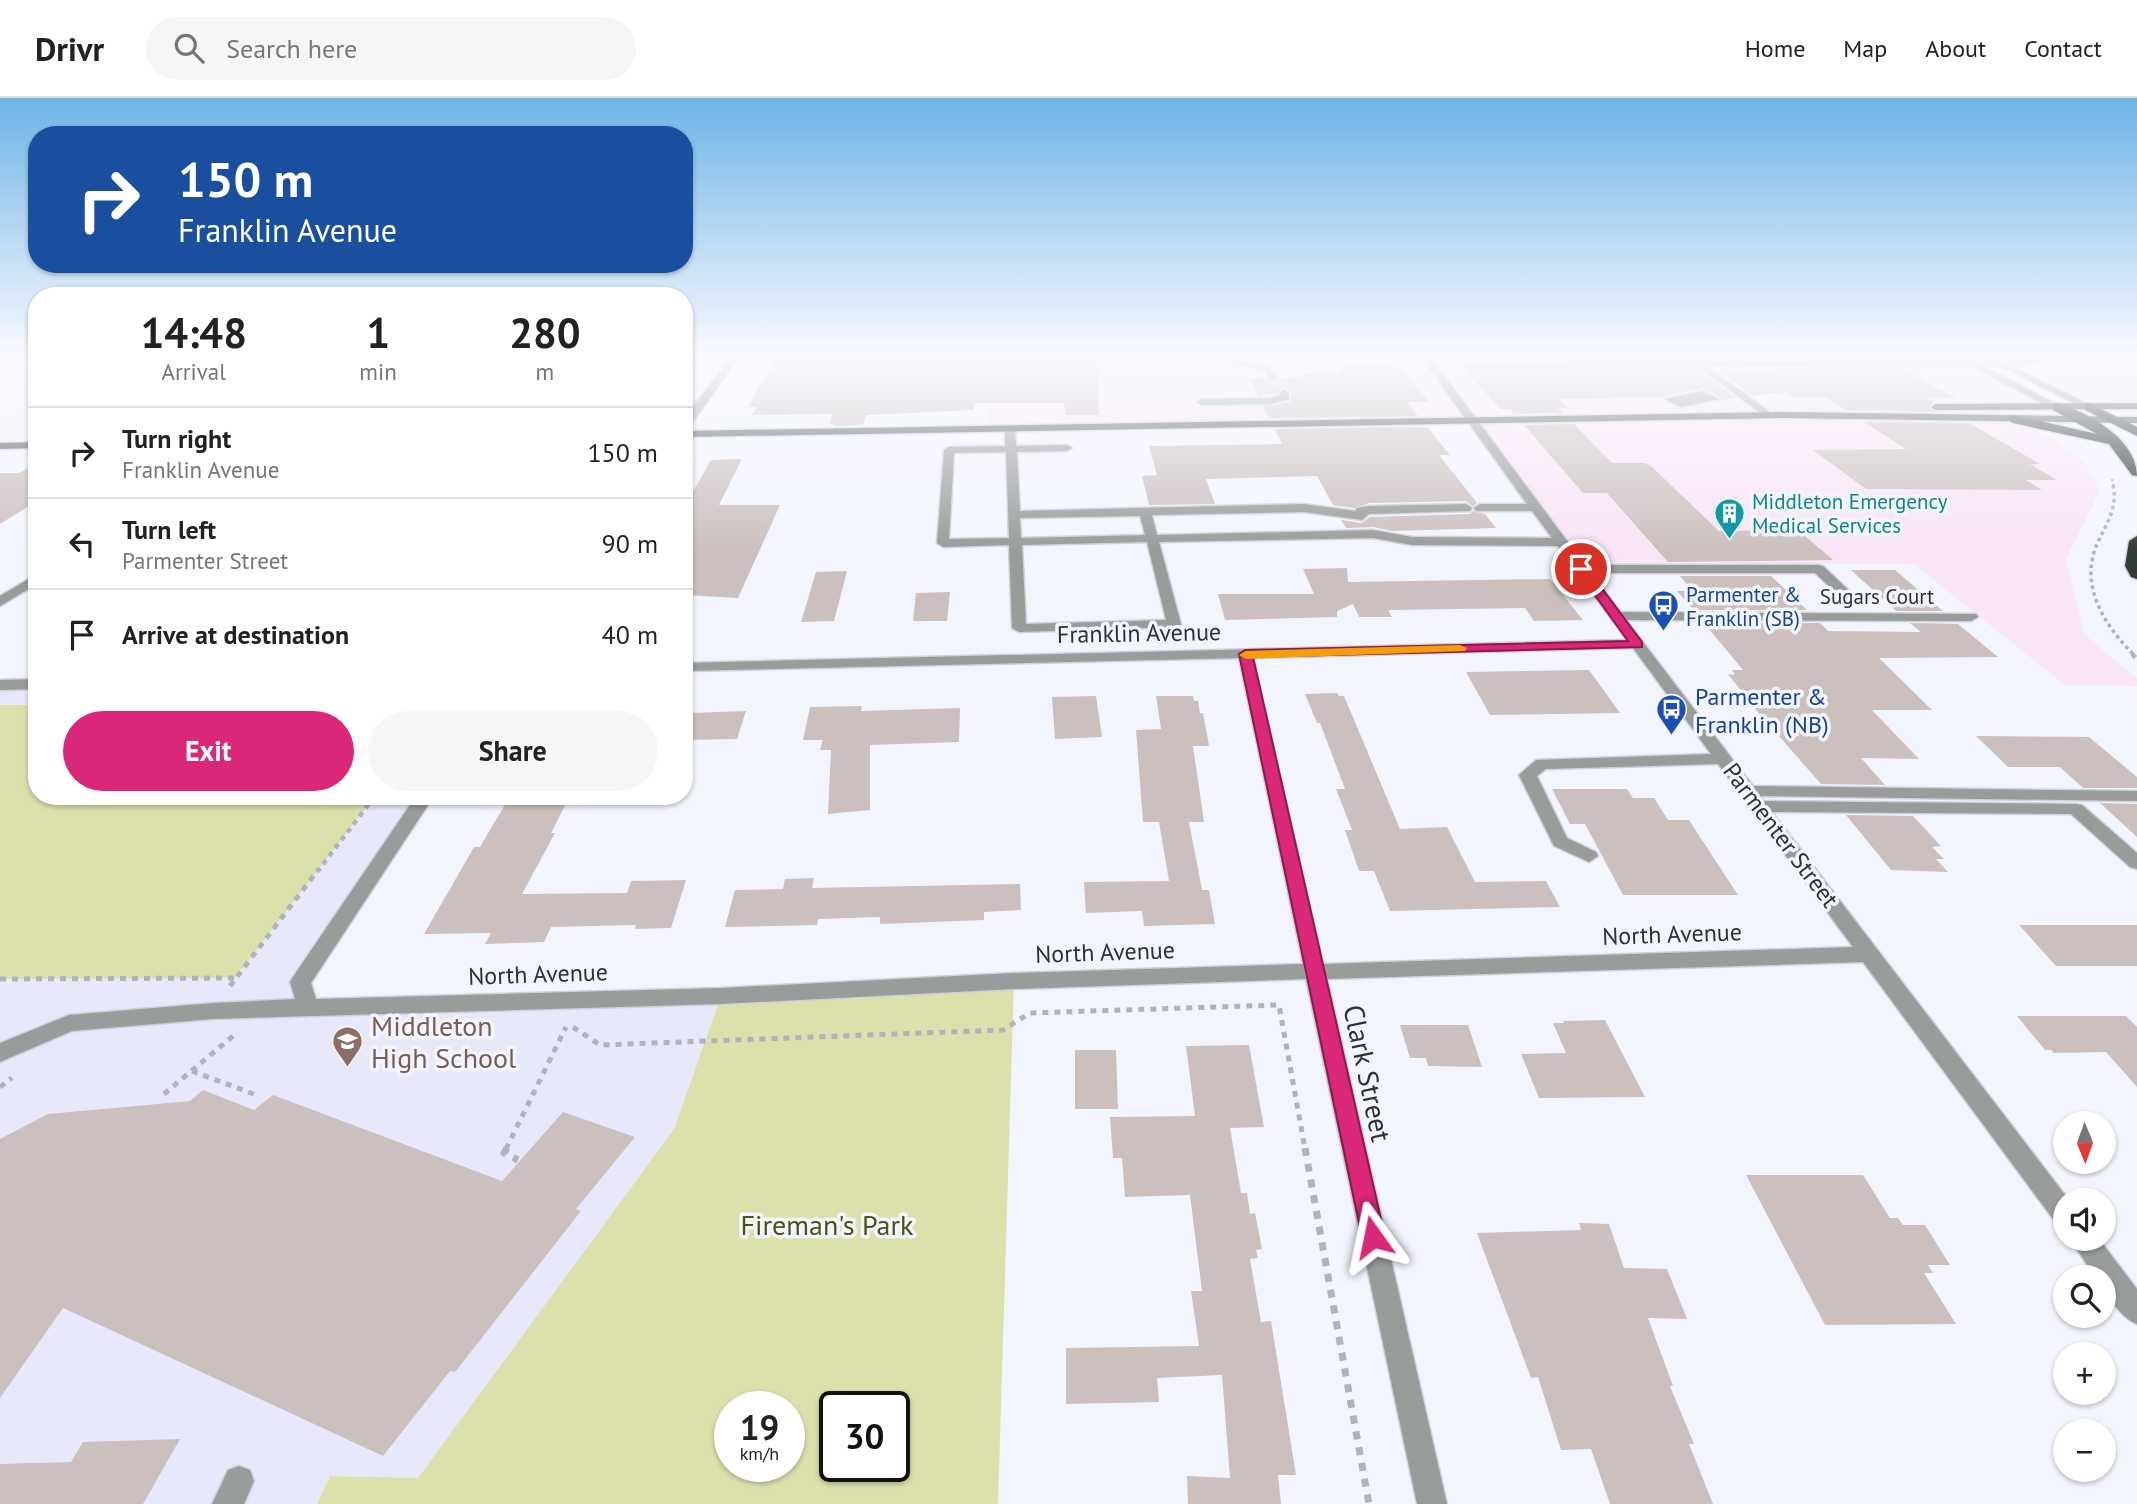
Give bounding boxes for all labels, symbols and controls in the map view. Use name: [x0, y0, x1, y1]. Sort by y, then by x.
search box: [146, 17, 636, 80]
text: Drivr: [35, 27, 104, 70]
icon: search: [170, 29, 208, 67]
text: Search here: [226, 32, 357, 65]
text: Home: [1745, 33, 1805, 64]
text: Map: [1843, 33, 1887, 64]
text: About: [1925, 33, 1986, 64]
text: Contact: [2024, 33, 2102, 64]
text: 150 m: [178, 147, 313, 211]
icon: right: [63, 154, 154, 245]
text: Franklin Avenue: [178, 209, 397, 251]
text: 14:48: [140, 305, 247, 360]
text: 1: [366, 305, 390, 360]
text: 280: [509, 305, 581, 360]
text: Arrival: [161, 357, 226, 386]
text: min: [359, 357, 397, 386]
text: m: [536, 357, 554, 386]
text: Turn right: [122, 422, 231, 455]
icon: right: [63, 434, 101, 472]
text: 150 m: [587, 436, 658, 469]
text: Franklin Avenue: [122, 455, 279, 484]
place label: Middleton Emergency Medical Services: [1752, 488, 1948, 539]
building icon: Middleton Emergency Medical Services: [1712, 496, 1746, 540]
text: Turn left: [122, 513, 216, 546]
icon: left: [63, 525, 101, 563]
text: 90 m: [602, 527, 658, 560]
pin: [1551, 539, 1611, 599]
text: Parmenter Street: [122, 546, 288, 575]
icon: arrive: [1562, 550, 1600, 588]
place label: Parmenter & Franklin (SB): [1686, 581, 1801, 632]
street label: Sugars Court: [1820, 583, 1934, 610]
bus stop icon: Parmenter & Franklin (SB): [1646, 589, 1680, 633]
icon: arrive: [63, 616, 101, 654]
street label: Franklin Avenue: [1057, 616, 1221, 650]
text: Arrive at destination: [122, 618, 349, 651]
text: 40 m: [602, 618, 658, 651]
place label: Parmenter & Franklin (NB): [1695, 681, 1829, 740]
bus stop icon: Parmenter & Franklin (NB): [1655, 693, 1689, 737]
button: Exit: [63, 711, 354, 791]
button: Share: [368, 711, 658, 791]
street label: Parmenter Street: [1716, 756, 1846, 914]
street label: North Avenue: [1602, 916, 1742, 952]
street label: North Avenue: [1035, 934, 1175, 970]
street label: North Avenue: [468, 956, 608, 992]
street label: Clark Street: [1335, 1001, 1401, 1145]
place label: Middleton High School: [371, 1007, 516, 1076]
school or university icon: Middleton High School: [331, 1024, 365, 1068]
north arrow: [2053, 1111, 2116, 1174]
map controls: [2053, 1111, 2116, 1482]
button: sound: [2053, 1188, 2116, 1251]
position arrow: [1336, 1200, 1410, 1274]
park label: Fireman's Park: [741, 1206, 914, 1243]
button: search: [2053, 1265, 2116, 1328]
button: +: [2053, 1342, 2116, 1405]
speed limit sign: 30: [819, 1391, 910, 1482]
text: 19: [740, 1404, 779, 1450]
button: −: [2053, 1419, 2116, 1482]
text: km/h: [740, 1442, 779, 1465]

